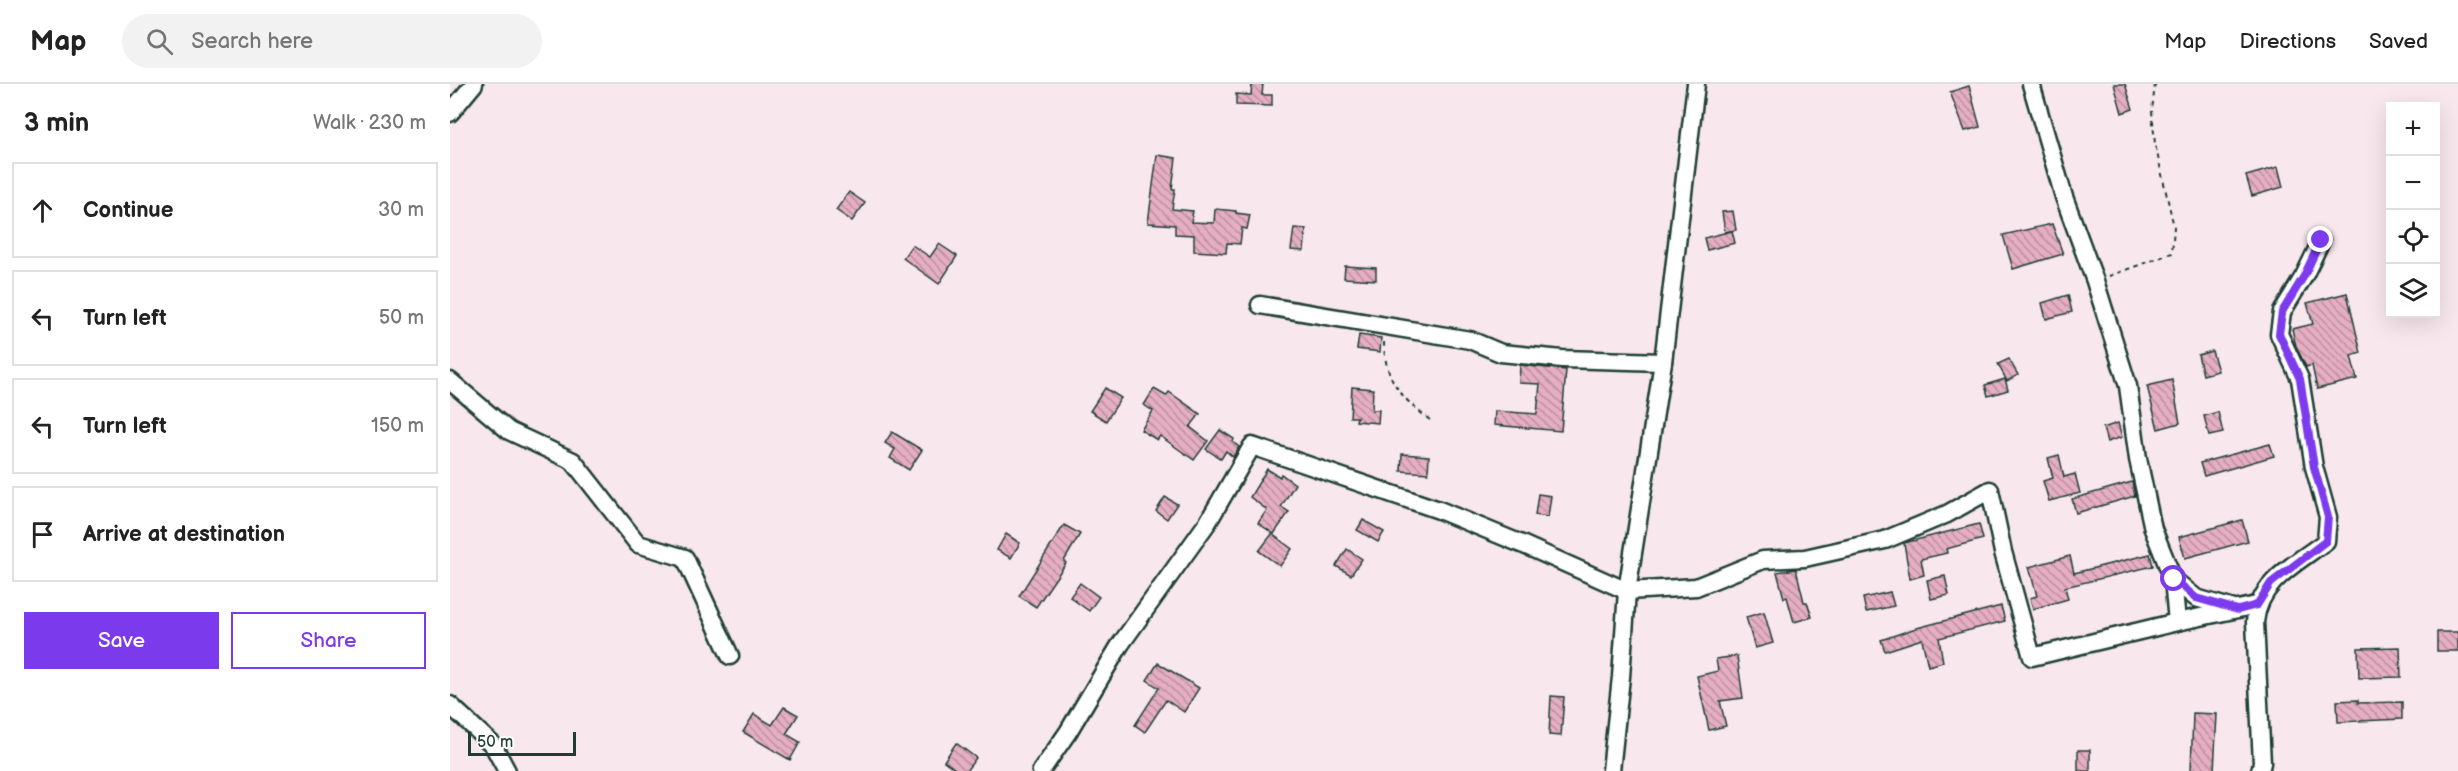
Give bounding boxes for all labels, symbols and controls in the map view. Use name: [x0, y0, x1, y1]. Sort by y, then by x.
search box: [122, 14, 542, 68]
text: Map: [30, 25, 86, 58]
icon: search: [143, 25, 176, 58]
text: Search here: [191, 28, 313, 55]
text: Map: [2164, 29, 2207, 54]
text: Directions: [2240, 29, 2336, 54]
text: Saved: [2369, 29, 2428, 54]
map controls: [2386, 102, 2440, 318]
button: +: [2386, 102, 2440, 156]
text: 3 min: [24, 108, 89, 139]
text: Walk · 230 m: [313, 111, 426, 135]
button: −: [2386, 156, 2440, 210]
icon: ahead: [26, 194, 59, 227]
text: Continue: [83, 197, 173, 224]
text: 30 m: [378, 198, 424, 222]
button: locate: [2386, 210, 2440, 264]
route end: [2307, 226, 2333, 252]
button: layers: [2386, 264, 2440, 318]
icon: left: [26, 302, 59, 335]
text: Turn left: [83, 305, 167, 332]
text: 50 m: [379, 306, 424, 330]
icon: left: [26, 410, 59, 443]
text: Turn left: [83, 413, 167, 440]
text: 150 m: [371, 414, 424, 438]
icon: arrive: [26, 518, 59, 551]
text: Arrive at destination: [83, 521, 285, 548]
route start: [2160, 565, 2186, 591]
button: Save: [24, 612, 219, 669]
button: Share: [231, 612, 426, 669]
scale bar: [468, 729, 576, 756]
text: 50 m: [477, 733, 513, 752]

